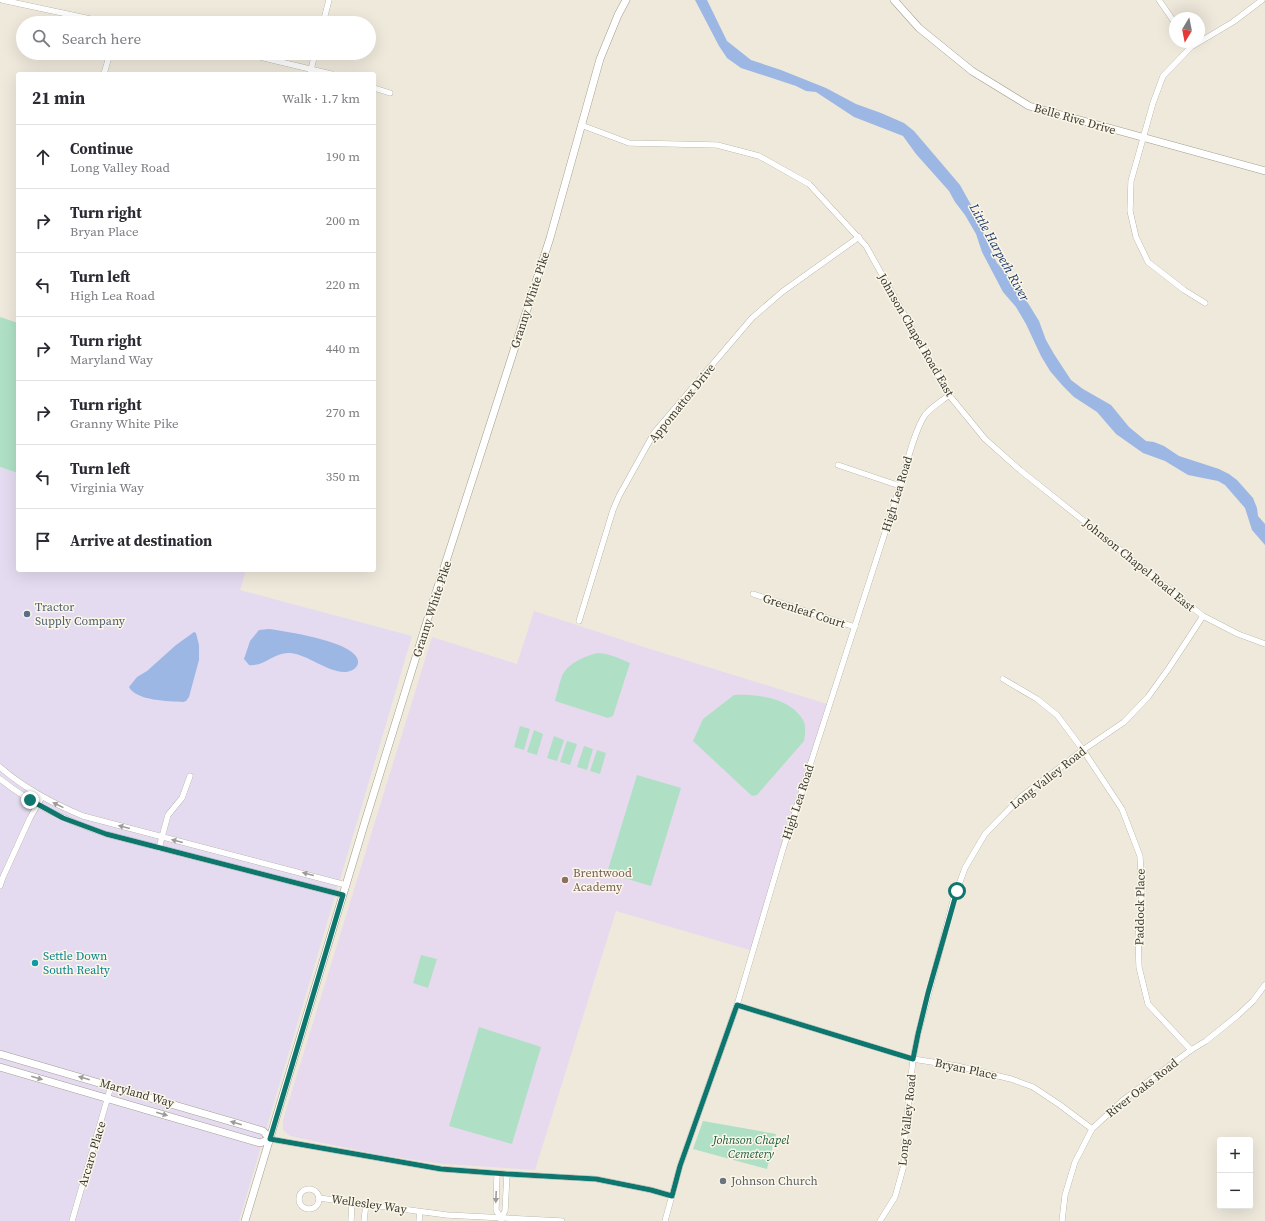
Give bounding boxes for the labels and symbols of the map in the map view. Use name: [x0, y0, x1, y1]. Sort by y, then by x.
north arrow: [1169, 12, 1205, 48]
street label: Belle Rive Drive: [1032, 100, 1118, 138]
water label: Little Harpeth River: [965, 200, 1034, 305]
street label: Granny White Pike: [507, 250, 553, 350]
street label: Johnson Chapel Road East: [874, 270, 958, 399]
street label: Appomattox Drive: [645, 360, 719, 446]
street label: High Lea Road: [878, 454, 916, 534]
street label: Johnson Chapel Road East: [1079, 514, 1198, 615]
street label: Granny White Pike: [409, 559, 455, 659]
street label: Greenleaf Court: [761, 590, 847, 632]
place label: Tractor Supply Company: [35, 599, 126, 629]
marker: Tractor Supply Company: [22, 609, 32, 619]
street label: Long Valley Road: [1007, 743, 1089, 813]
street label: High Lea Road: [778, 762, 818, 842]
route end: [21, 791, 39, 809]
one-way arrow: [52, 802, 64, 808]
one-way arrow: [118, 824, 130, 830]
one-way arrow: [171, 838, 183, 844]
place label: Brentwood Academy: [573, 865, 632, 895]
street label: Paddock Place: [1131, 868, 1149, 946]
one-way arrow: [302, 871, 314, 877]
marker: Brentwood Academy: [560, 875, 570, 885]
route start: [948, 882, 966, 900]
place label: Settle Down South Realty: [43, 948, 111, 978]
marker: Settle Down South Realty: [30, 958, 40, 968]
street label: Bryan Place: [933, 1055, 999, 1083]
street label: River Oaks Road: [1103, 1055, 1181, 1121]
street label: Long Valley Road: [894, 1073, 920, 1167]
one-way arrow: [32, 1075, 44, 1081]
one-way arrow: [78, 1075, 90, 1081]
street label: Maryland Way: [98, 1075, 177, 1111]
one-way arrow: [156, 1112, 168, 1118]
street label: Arcaro Place: [74, 1119, 110, 1189]
one-way arrow: [229, 1120, 241, 1126]
park label: Johnson Chapel Cemetery: [711, 1132, 790, 1162]
place label: Johnson Church: [730, 1173, 818, 1189]
marker: Johnson Church: [718, 1176, 728, 1186]
street label: Wellesley Way: [330, 1191, 409, 1217]
one-way arrow: [493, 1191, 500, 1203]

